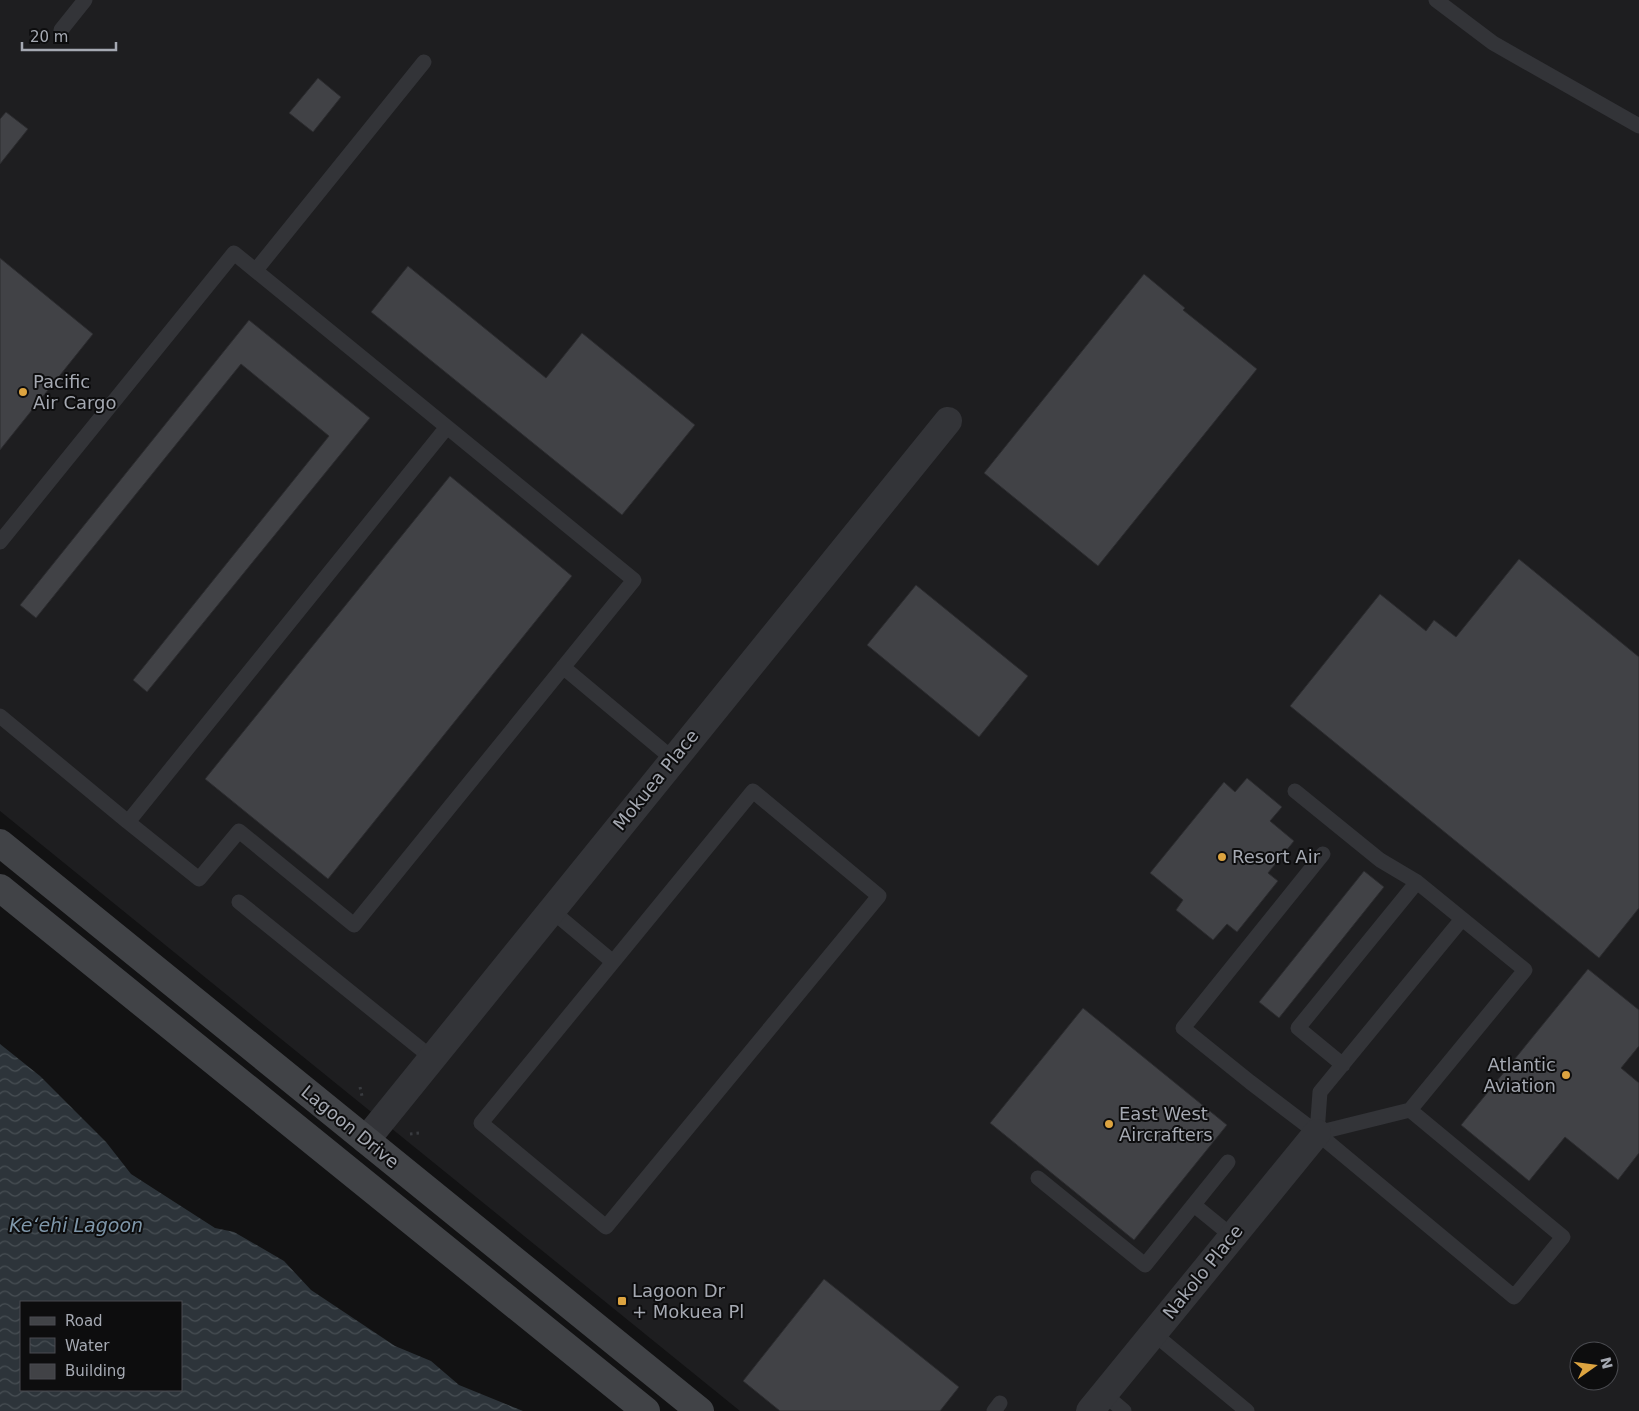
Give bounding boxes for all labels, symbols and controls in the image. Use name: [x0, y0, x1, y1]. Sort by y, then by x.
scale bar: [22, 20, 116, 52]
text: 20 m: [30, 28, 68, 46]
place label: Pacific Air Cargo: [33, 371, 117, 413]
marker: Pacific Air Cargo: [17, 386, 29, 398]
street label: Mokuea Place: [609, 725, 703, 834]
place label: Resort Air: [1232, 846, 1321, 867]
marker: Resort Air: [1216, 851, 1228, 863]
place label: Atlantic Aviation: [1484, 1054, 1556, 1096]
marker: Atlantic Aviation: [1560, 1069, 1572, 1081]
street label: Lagoon Drive: [297, 1081, 403, 1172]
place label: East West Aircrafters: [1119, 1103, 1213, 1145]
marker: East West Aircrafters: [1103, 1118, 1115, 1130]
water label: Keʻehi Lagoon: [9, 1214, 143, 1236]
street label: Nakolo Place: [1158, 1220, 1247, 1323]
place label: Lagoon Dr + Mokuea Pl: [632, 1280, 744, 1322]
marker: Lagoon Dr + Mokuea Pl: [616, 1295, 628, 1307]
legend: [20, 1301, 182, 1391]
text: Road: [65, 1312, 103, 1330]
text: Water: [65, 1337, 110, 1355]
north arrow: [1569, 1341, 1619, 1391]
text: N: [1597, 1355, 1616, 1370]
text: Building: [65, 1362, 126, 1380]

